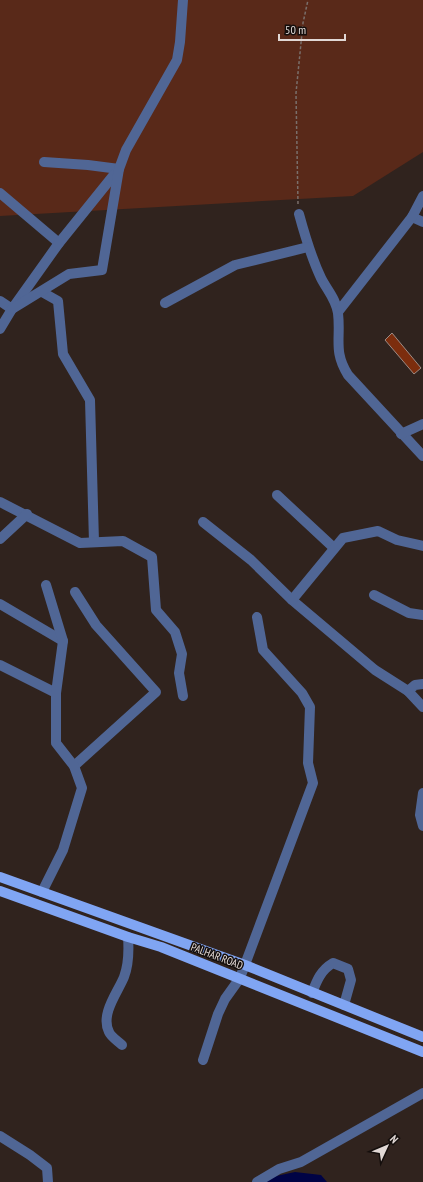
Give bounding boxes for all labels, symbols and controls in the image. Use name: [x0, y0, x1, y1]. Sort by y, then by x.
scale bar: [279, 16, 345, 42]
text: 50 m: [285, 22, 306, 37]
street label: PALHAR ROAD: [189, 940, 245, 972]
north arrow: [367, 1126, 407, 1166]
text: N: [387, 1132, 401, 1146]

